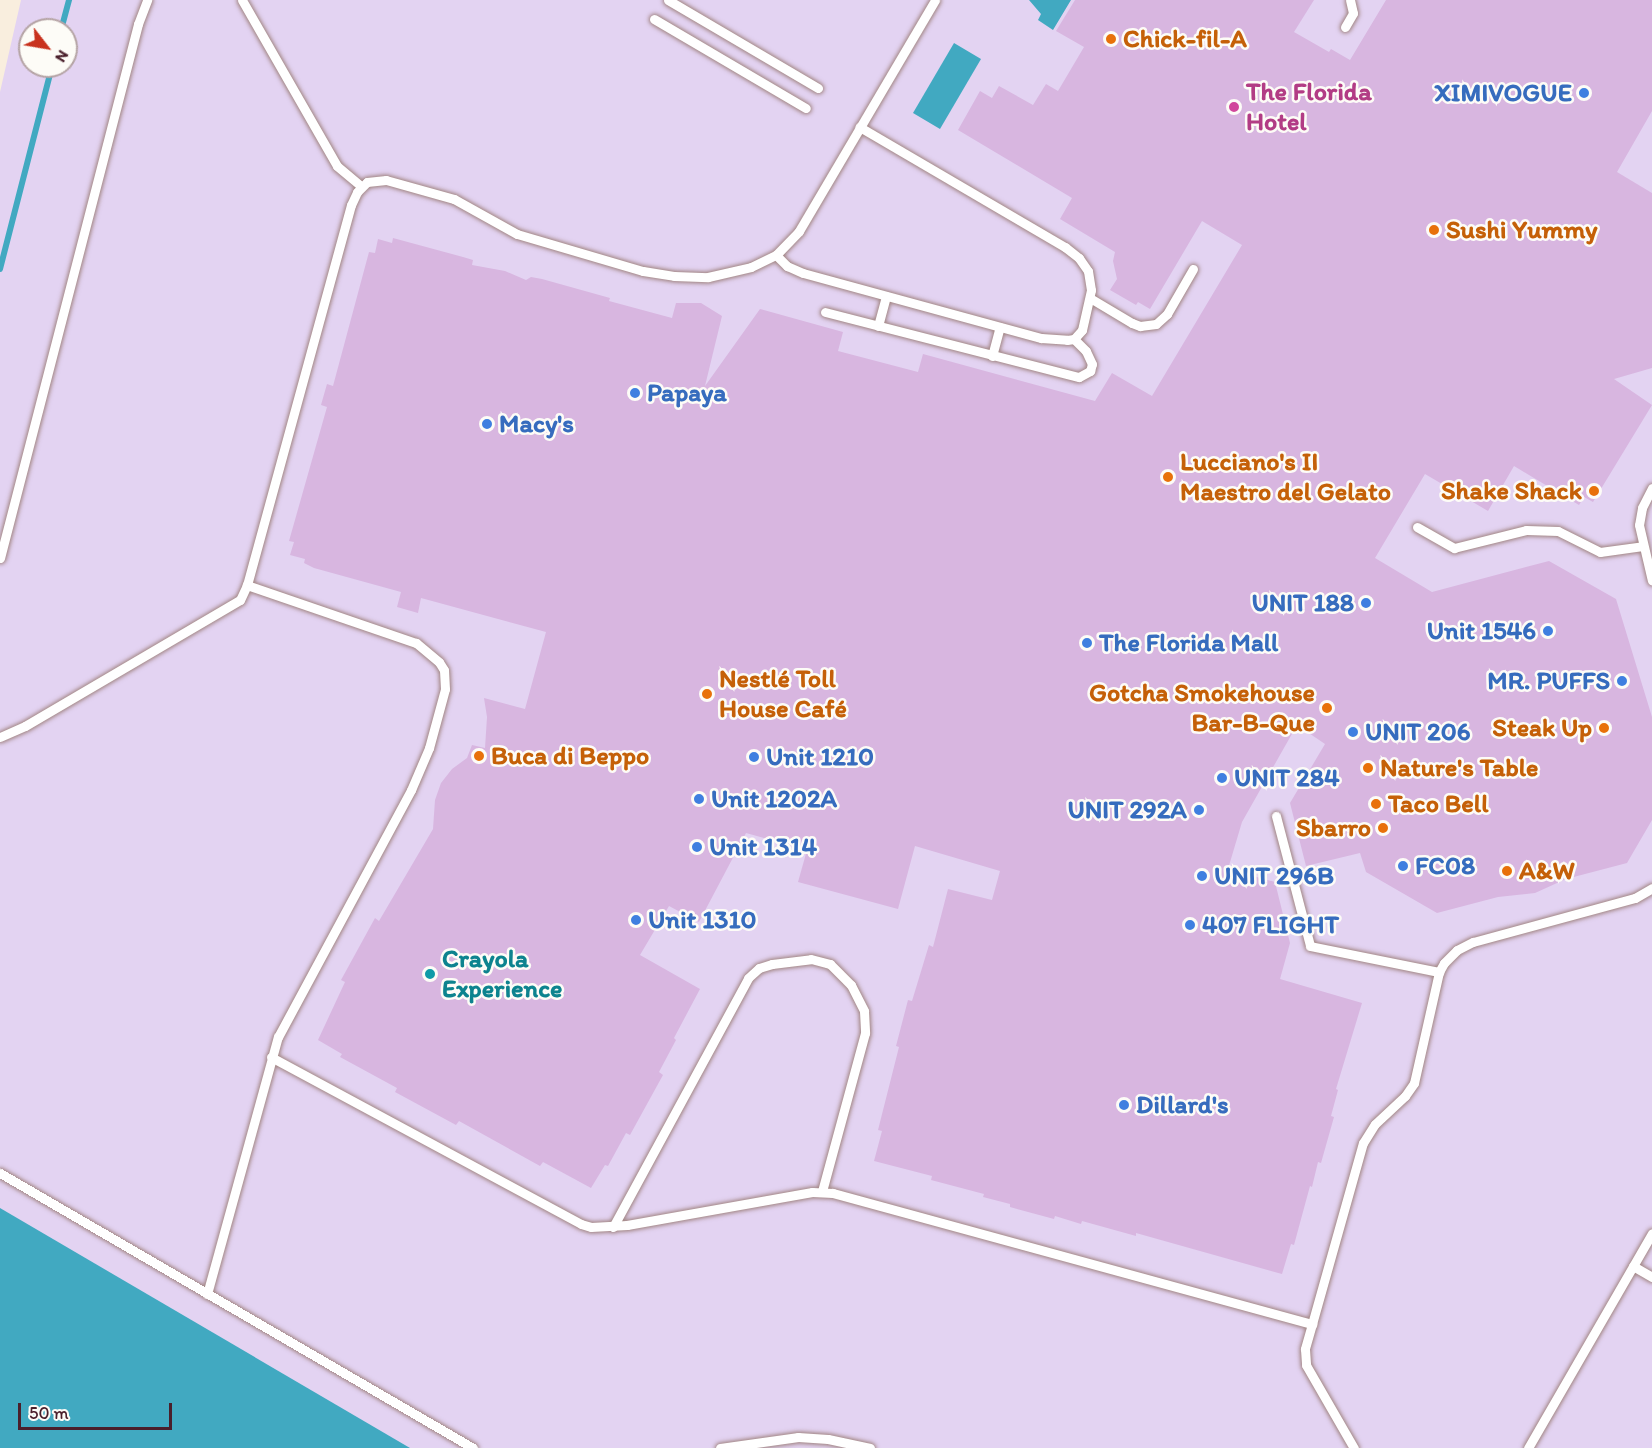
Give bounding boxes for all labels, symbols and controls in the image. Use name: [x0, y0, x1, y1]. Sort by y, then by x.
north arrow: [18, 18, 78, 78]
place label: Chick-fil-A: [1123, 23, 1247, 55]
marker: Chick-fil-A: [1104, 32, 1118, 46]
text: N: [51, 47, 73, 66]
place label: The Florida Hotel: [1246, 76, 1371, 138]
place label: XIMIVOGUE: [1434, 77, 1572, 109]
marker: XIMIVOGUE: [1577, 86, 1591, 100]
marker: The Florida Hotel: [1227, 100, 1241, 114]
place label: Sushi Yummy: [1446, 214, 1596, 246]
marker: Sushi Yummy: [1427, 223, 1441, 237]
place label: Papaya: [647, 377, 727, 409]
marker: Papaya: [628, 386, 642, 400]
place label: Macy's: [499, 408, 574, 440]
marker: Macy's: [480, 417, 494, 431]
place label: Lucciano's II Maestro del Gelato: [1180, 446, 1390, 508]
marker: Lucciano's II Maestro del Gelato: [1161, 470, 1175, 484]
place label: Shake Shack: [1441, 475, 1582, 507]
marker: Shake Shack: [1587, 484, 1601, 498]
place label: UNIT 188: [1251, 587, 1354, 619]
marker: UNIT 188: [1359, 596, 1373, 610]
place label: Unit 1546: [1427, 615, 1536, 647]
marker: Unit 1546: [1541, 624, 1555, 638]
place label: The Florida Mall: [1099, 627, 1278, 659]
marker: The Florida Mall: [1080, 636, 1094, 650]
place label: Nestlé Toll House Café: [719, 663, 846, 724]
place label: MR. PUFFS: [1488, 665, 1610, 697]
marker: MR. PUFFS: [1615, 674, 1629, 688]
place label: Gotcha Smokehouse Bar-B-Que: [1089, 677, 1315, 738]
marker: Nestlé Toll House Café: [700, 687, 714, 701]
marker: Gotcha Smokehouse Bar-B-Que: [1320, 701, 1334, 715]
place label: Steak Up: [1492, 712, 1592, 744]
place label: UNIT 206: [1365, 716, 1470, 748]
marker: Steak Up: [1597, 721, 1611, 735]
marker: UNIT 206: [1346, 725, 1360, 739]
place label: Buca di Beppo: [491, 740, 649, 772]
place label: Unit 1210: [766, 741, 874, 773]
marker: Buca di Beppo: [472, 749, 486, 763]
marker: Unit 1210: [747, 750, 761, 764]
place label: Nature's Table: [1380, 752, 1538, 784]
marker: Nature's Table: [1361, 761, 1375, 775]
place label: UNIT 284: [1234, 762, 1340, 794]
marker: UNIT 284: [1215, 771, 1229, 785]
place label: Unit 1202A: [711, 783, 837, 815]
place label: Taco Bell: [1388, 788, 1489, 820]
marker: Unit 1202A: [692, 792, 706, 806]
place label: UNIT 292A: [1067, 794, 1187, 826]
marker: Taco Bell: [1369, 797, 1383, 811]
marker: UNIT 292A: [1192, 803, 1206, 817]
place label: Sbarro: [1296, 812, 1371, 844]
marker: Sbarro: [1376, 821, 1390, 835]
place label: Unit 1314: [709, 831, 817, 863]
marker: Unit 1314: [690, 840, 704, 854]
place label: FC08: [1415, 850, 1475, 882]
place label: A&W: [1519, 855, 1575, 887]
marker: FC08: [1396, 859, 1410, 873]
place label: UNIT 296B: [1214, 860, 1334, 892]
marker: A&W: [1500, 864, 1514, 878]
marker: UNIT 296B: [1195, 869, 1209, 883]
place label: Unit 1310: [648, 904, 756, 936]
place label: 407 FLIGHT: [1202, 909, 1339, 941]
marker: Unit 1310: [629, 913, 643, 927]
marker: 407 FLIGHT: [1183, 918, 1197, 932]
place label: Crayola Experience: [442, 943, 563, 1005]
marker: Crayola Experience: [423, 967, 437, 981]
place label: Dillard's: [1136, 1089, 1228, 1121]
marker: Dillard's: [1117, 1098, 1131, 1112]
scale bar: [21, 1391, 176, 1429]
text: 50 m: [29, 1402, 69, 1424]

